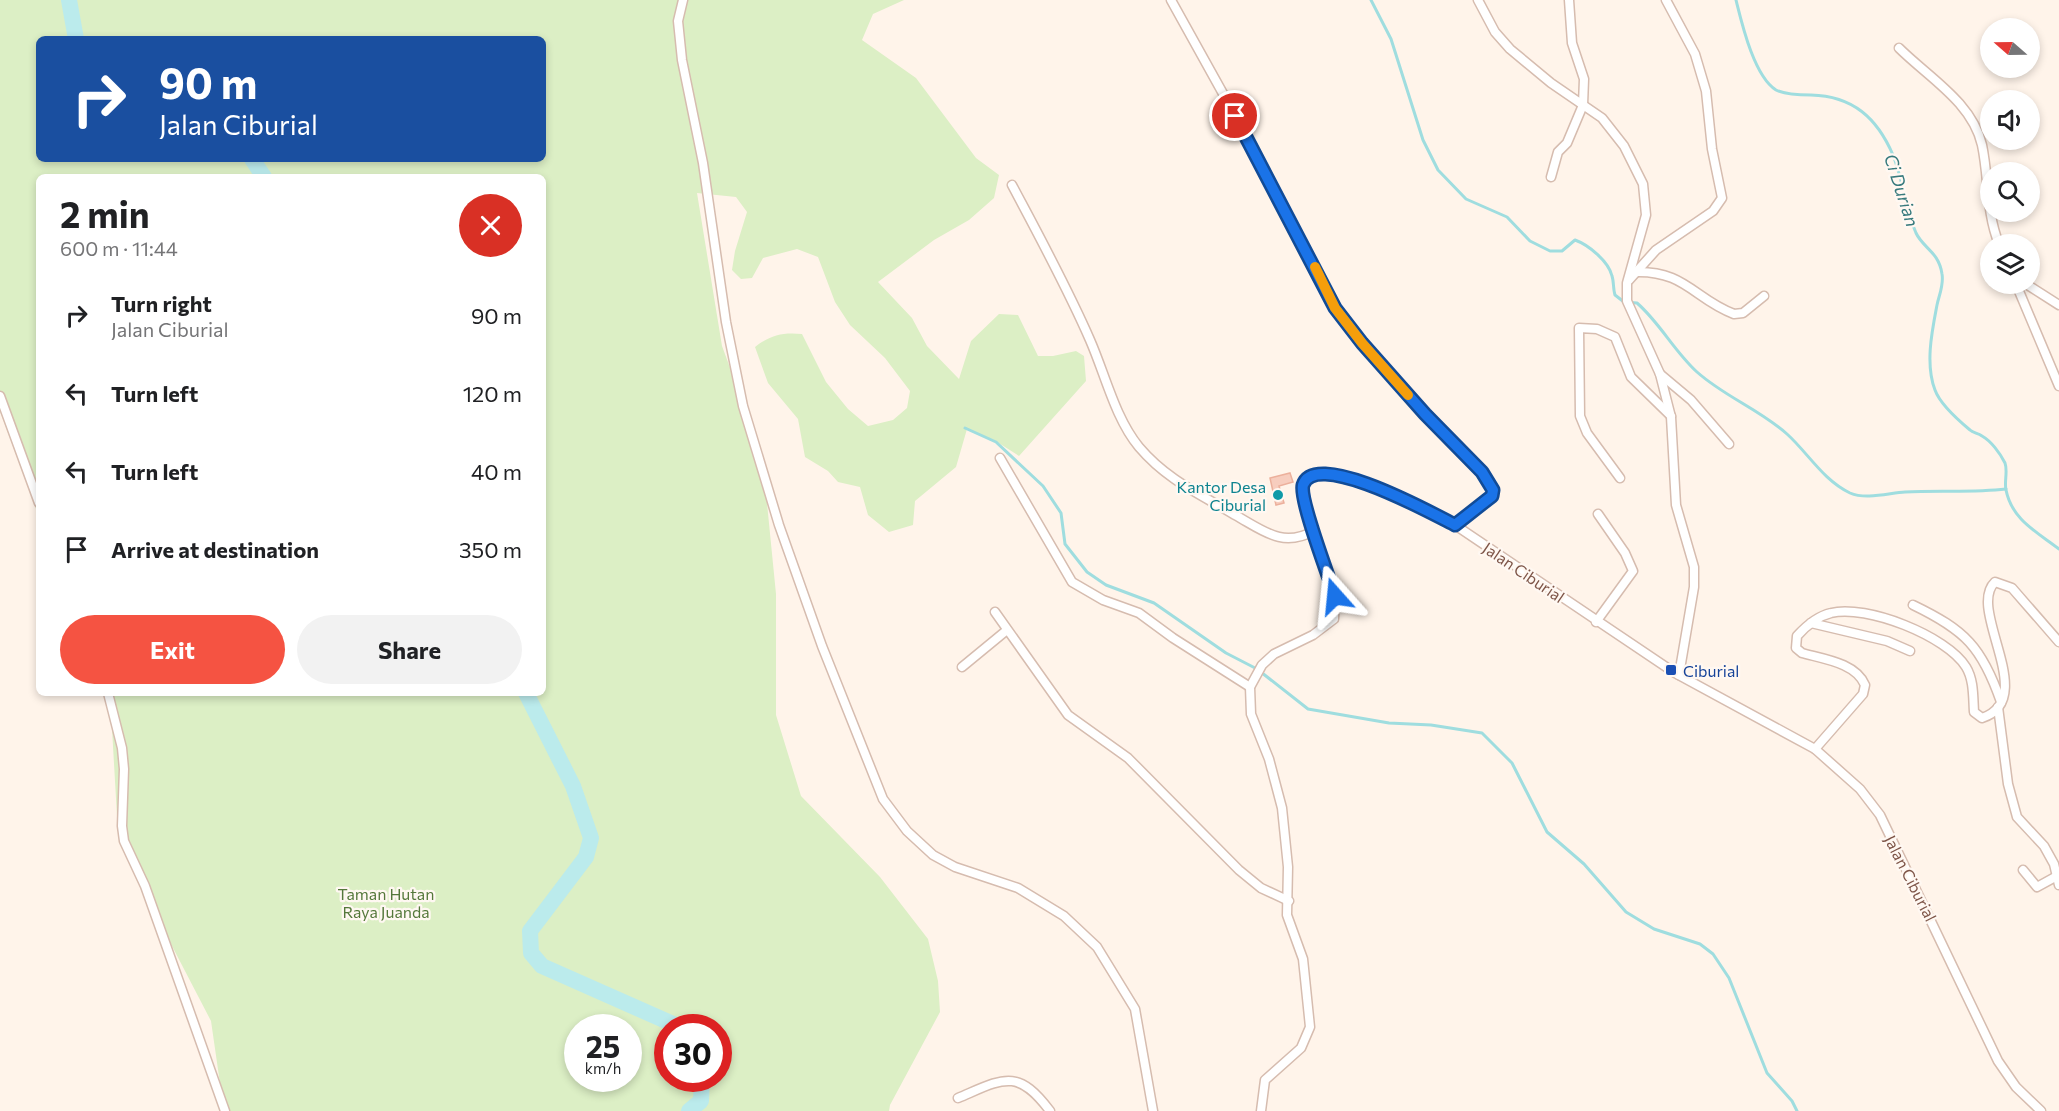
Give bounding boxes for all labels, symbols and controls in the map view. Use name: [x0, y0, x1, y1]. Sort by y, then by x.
north arrow: [1980, 18, 2040, 78]
map controls: [1980, 18, 2040, 294]
text: 90 m: [159, 56, 258, 108]
icon: right: [60, 60, 138, 138]
pin: [1209, 90, 1260, 141]
button: sound: [1980, 90, 2040, 150]
icon: arrive: [1218, 99, 1251, 132]
text: Jalan Ciburial: [159, 108, 318, 141]
water label: Ci Durian: [1880, 151, 1924, 229]
button: search: [1980, 162, 2040, 222]
text: 2 min: [60, 191, 150, 235]
button: close: [459, 194, 522, 257]
button: layers: [1980, 234, 2040, 294]
text: 600 m · 11:44: [60, 236, 178, 260]
text: Turn right: [111, 290, 212, 317]
icon: right: [60, 299, 93, 332]
text: 90 m: [471, 302, 522, 329]
text: Jalan Ciburial: [111, 317, 229, 341]
icon: left: [60, 377, 93, 410]
text: Turn left: [111, 380, 198, 407]
text: 120 m: [463, 380, 522, 407]
icon: left: [60, 455, 93, 488]
text: Turn left: [111, 458, 198, 485]
text: 40 m: [471, 458, 522, 485]
place label: Kantor Desa Ciburial: [1176, 477, 1266, 514]
marker: Kantor Desa Ciburial: [1271, 488, 1285, 502]
icon: arrive: [60, 533, 93, 566]
text: Arrive at destination: [111, 536, 319, 563]
text: 350 m: [459, 536, 522, 563]
street label: Jalan Ciburial: [1480, 538, 1568, 606]
position arrow: [1303, 564, 1367, 628]
button: Exit: [60, 615, 285, 684]
button: Share: [297, 615, 522, 684]
place label: Ciburial: [1683, 661, 1739, 680]
marker: Ciburial: [1664, 663, 1678, 677]
street label: Jalan Ciburial: [1881, 832, 1941, 924]
park label: Taman Hutan Raya Juanda: [338, 884, 434, 921]
speed limit sign: 30: [654, 1014, 732, 1092]
text: 25: [586, 1027, 620, 1064]
text: km/h: [585, 1059, 621, 1077]

